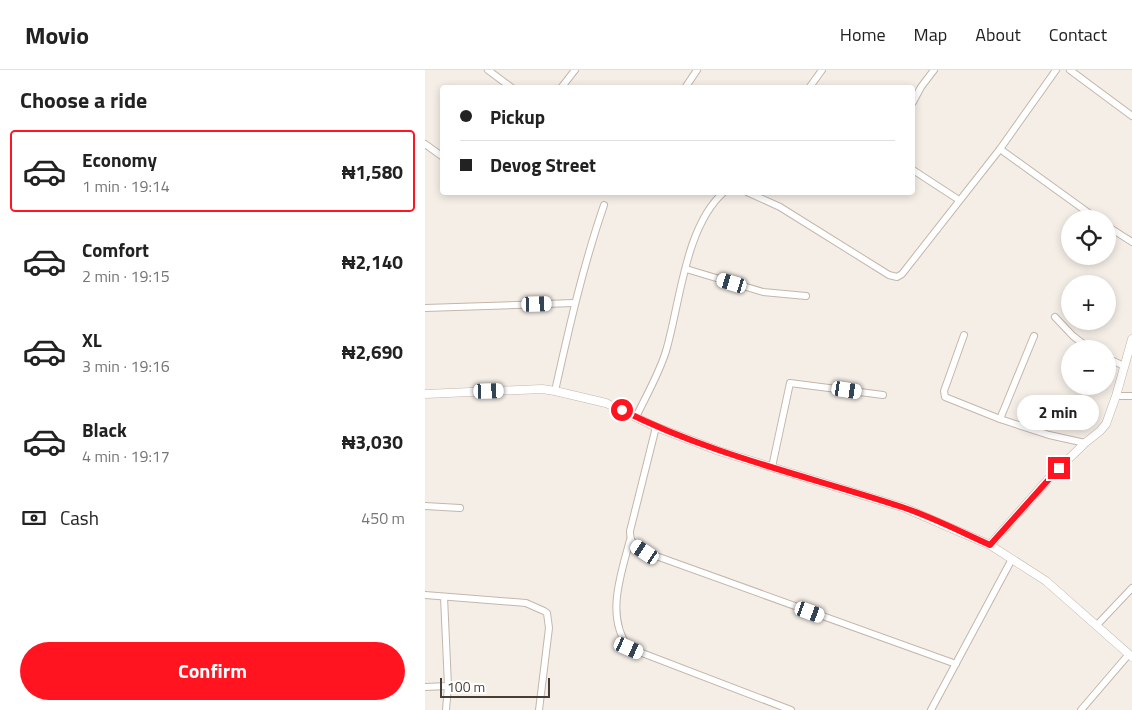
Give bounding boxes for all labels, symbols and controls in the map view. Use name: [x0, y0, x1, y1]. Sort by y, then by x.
text: Movio: [25, 17, 89, 53]
text: Home: [840, 21, 886, 48]
text: Map: [914, 21, 947, 48]
text: About: [975, 21, 1021, 48]
text: Contact: [1049, 21, 1107, 48]
text: Choose a ride: [20, 83, 147, 117]
text: Pickup: [490, 102, 545, 131]
text: Economy: [82, 145, 157, 174]
icon: car: [22, 149, 67, 194]
text: Devog Street: [490, 150, 596, 179]
text: ₦1,580: [342, 157, 403, 186]
text: 1 min · 19:14: [82, 174, 170, 198]
map controls: [1061, 210, 1116, 395]
button: locate: [1061, 210, 1116, 265]
text: Comfort: [82, 235, 149, 264]
icon: car: [22, 239, 67, 284]
text: ₦2,140: [342, 247, 403, 276]
text: 2 min · 19:15: [82, 264, 170, 288]
car: [715, 271, 748, 295]
button: +: [1061, 275, 1116, 330]
car: [521, 296, 552, 312]
text: XL: [82, 325, 102, 354]
icon: car: [22, 329, 67, 374]
text: ₦2,690: [342, 337, 403, 366]
button: −: [1061, 340, 1116, 395]
text: 3 min · 19:16: [82, 354, 170, 378]
car: [831, 380, 862, 400]
car: [473, 383, 504, 399]
callout: 2 min: [1018, 396, 1100, 430]
route start: [611, 399, 633, 421]
text: 2 min: [1039, 400, 1077, 424]
text: Black: [82, 415, 127, 444]
icon: car: [22, 419, 67, 464]
text: ₦3,030: [342, 427, 403, 456]
text: 4 min · 19:17: [82, 444, 170, 468]
route end: [1048, 457, 1070, 479]
text: Cash: [60, 503, 99, 532]
icon: cash: [20, 504, 48, 532]
text: 450 m: [361, 506, 405, 530]
car: [628, 537, 661, 567]
car: [793, 600, 826, 624]
car: [612, 635, 645, 661]
button: Confirm: [20, 642, 405, 700]
scale bar: [440, 675, 550, 698]
text: 100 m: [447, 676, 485, 697]

